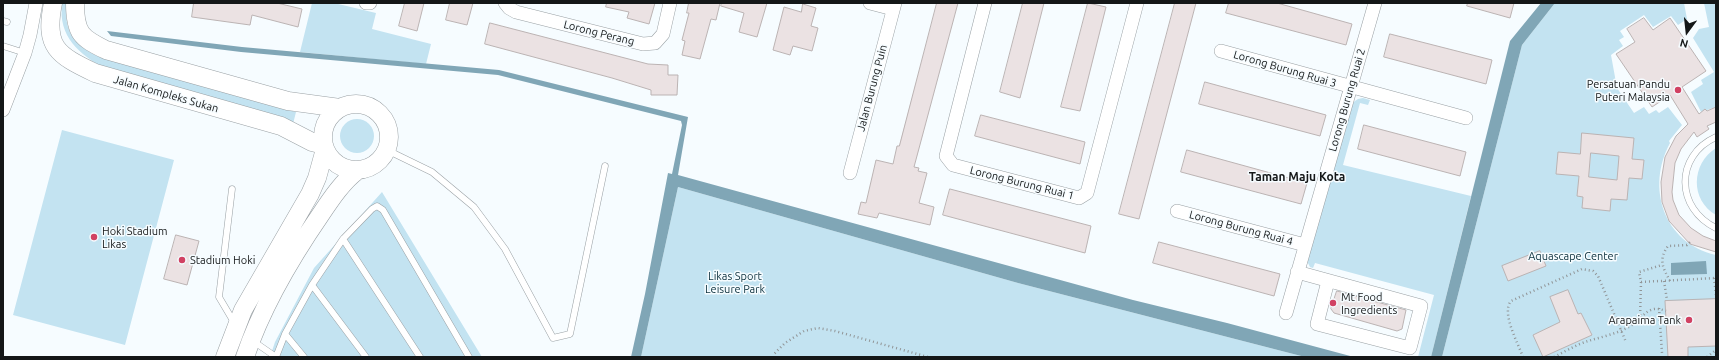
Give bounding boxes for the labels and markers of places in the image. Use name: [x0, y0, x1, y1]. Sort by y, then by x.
place label: Persatuan Pandu Puteri Malaysia: [1587, 77, 1670, 103]
marker: Persatuan Pandu Puteri Malaysia: [1673, 85, 1683, 95]
place label: Hoki Stadium Likas: [102, 224, 167, 250]
marker: Hoki Stadium Likas: [89, 232, 99, 242]
place label: Stadium Hoki: [190, 253, 255, 267]
marker: Stadium Hoki: [177, 255, 187, 265]
place label: Mt Food Ingredients: [1341, 290, 1397, 316]
marker: Mt Food Ingredients: [1328, 298, 1338, 308]
place label: Arapaima Tank: [1608, 313, 1681, 327]
marker: Arapaima Tank: [1684, 315, 1694, 325]

